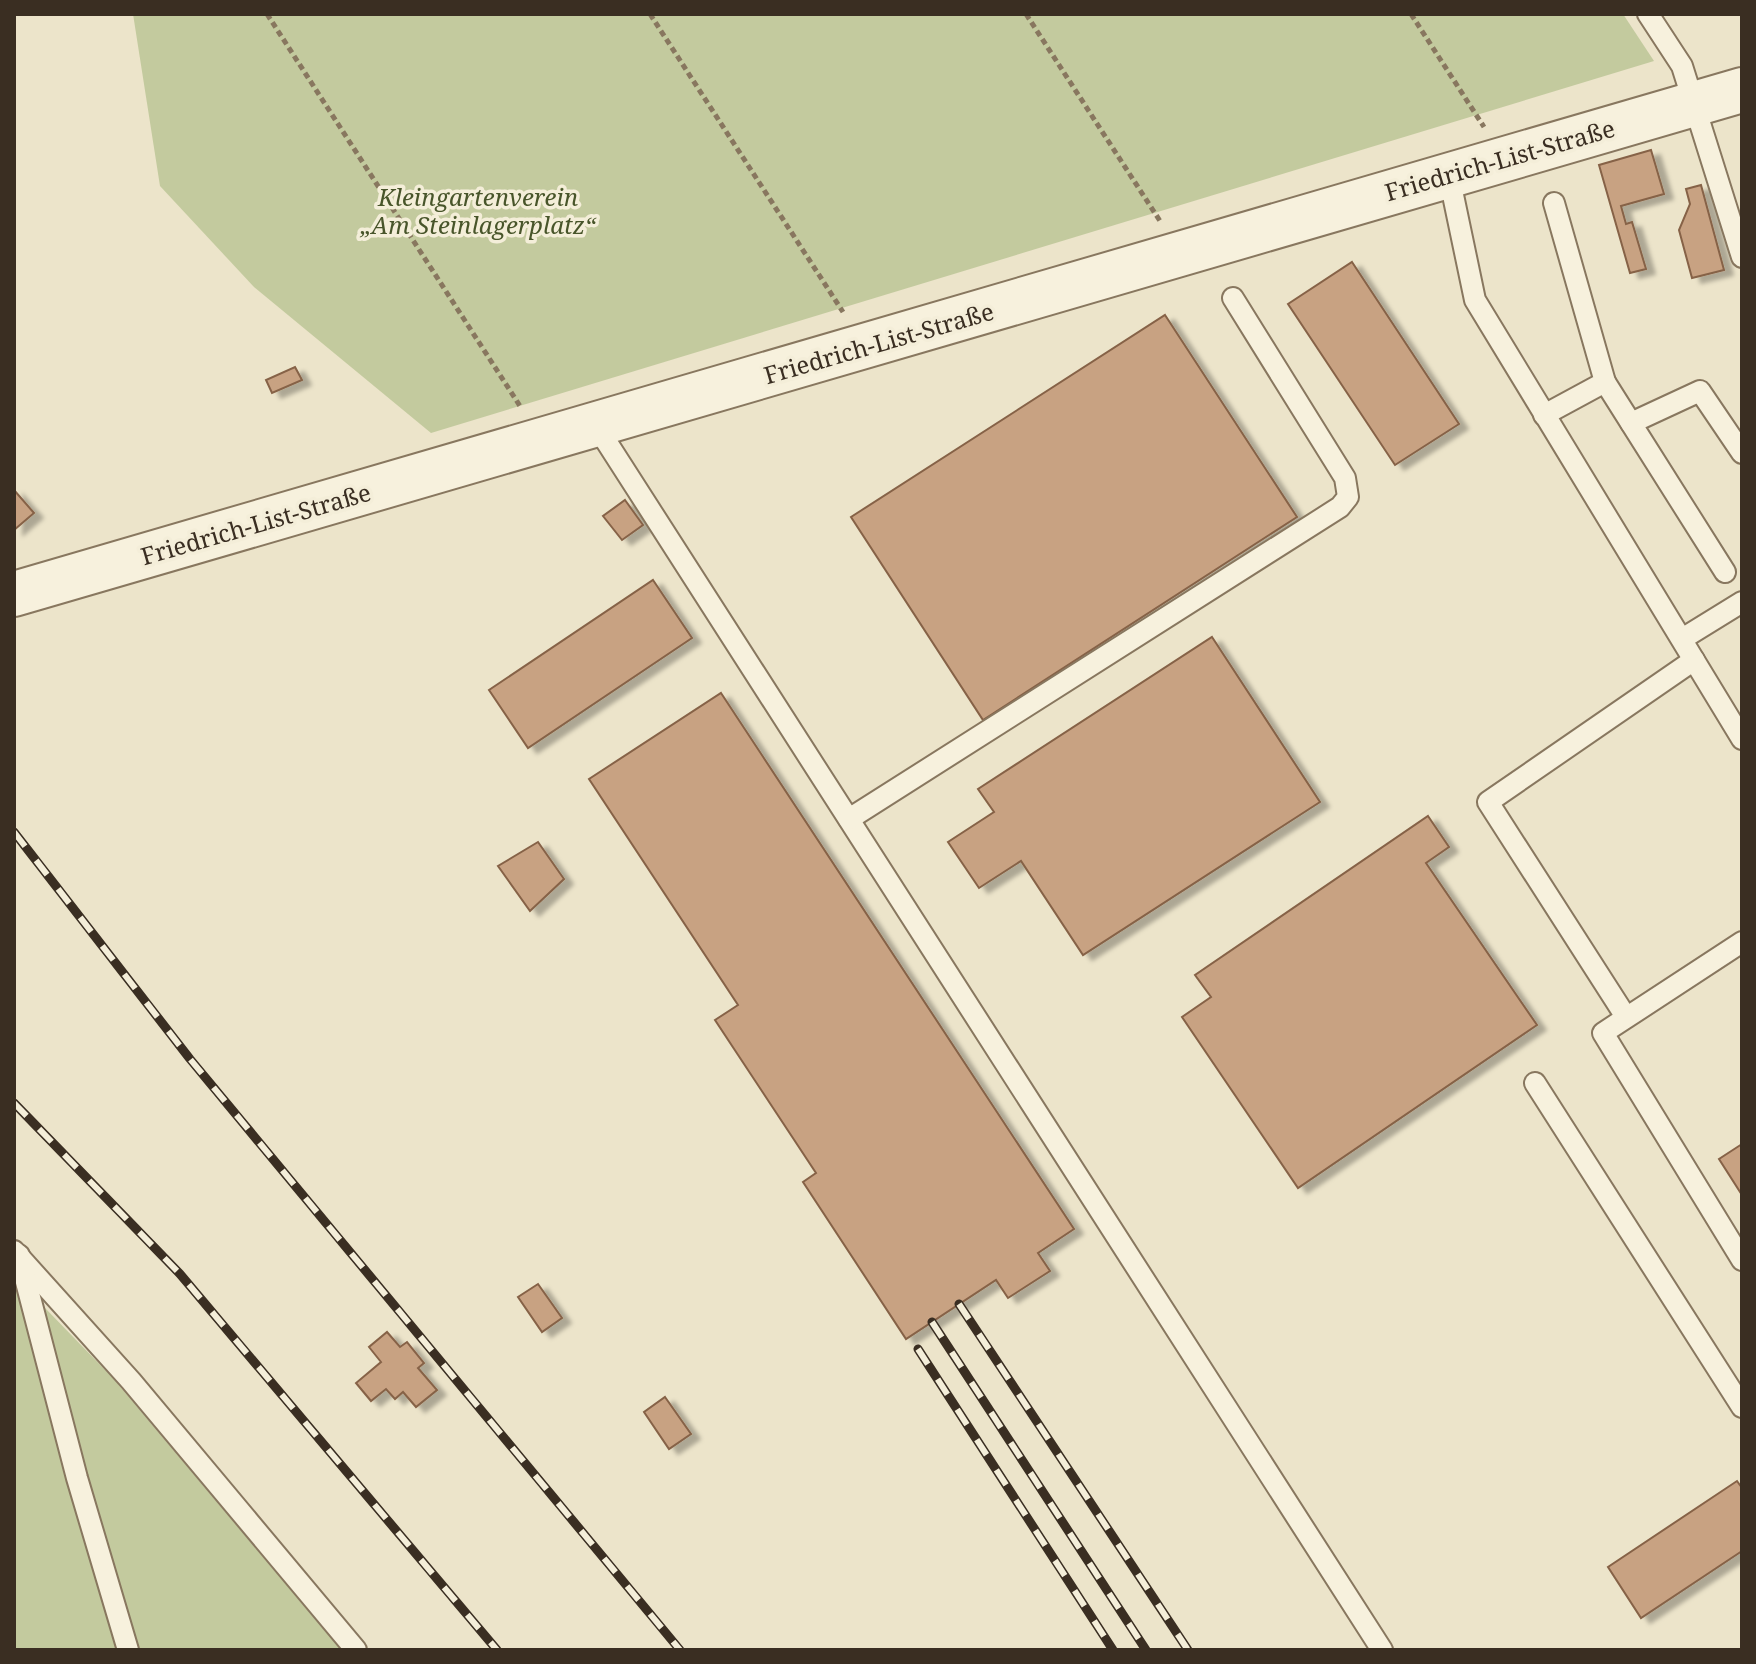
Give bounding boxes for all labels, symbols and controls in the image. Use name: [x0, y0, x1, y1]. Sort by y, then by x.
street label: Friedrich-List-Straße: [1381, 111, 1618, 208]
park label: Kleingartenverein „Am Steinlagerplatz“: [360, 180, 597, 241]
street label: Friedrich-List-Straße: [760, 294, 997, 391]
street label: Friedrich-List-Straße: [137, 475, 374, 572]

